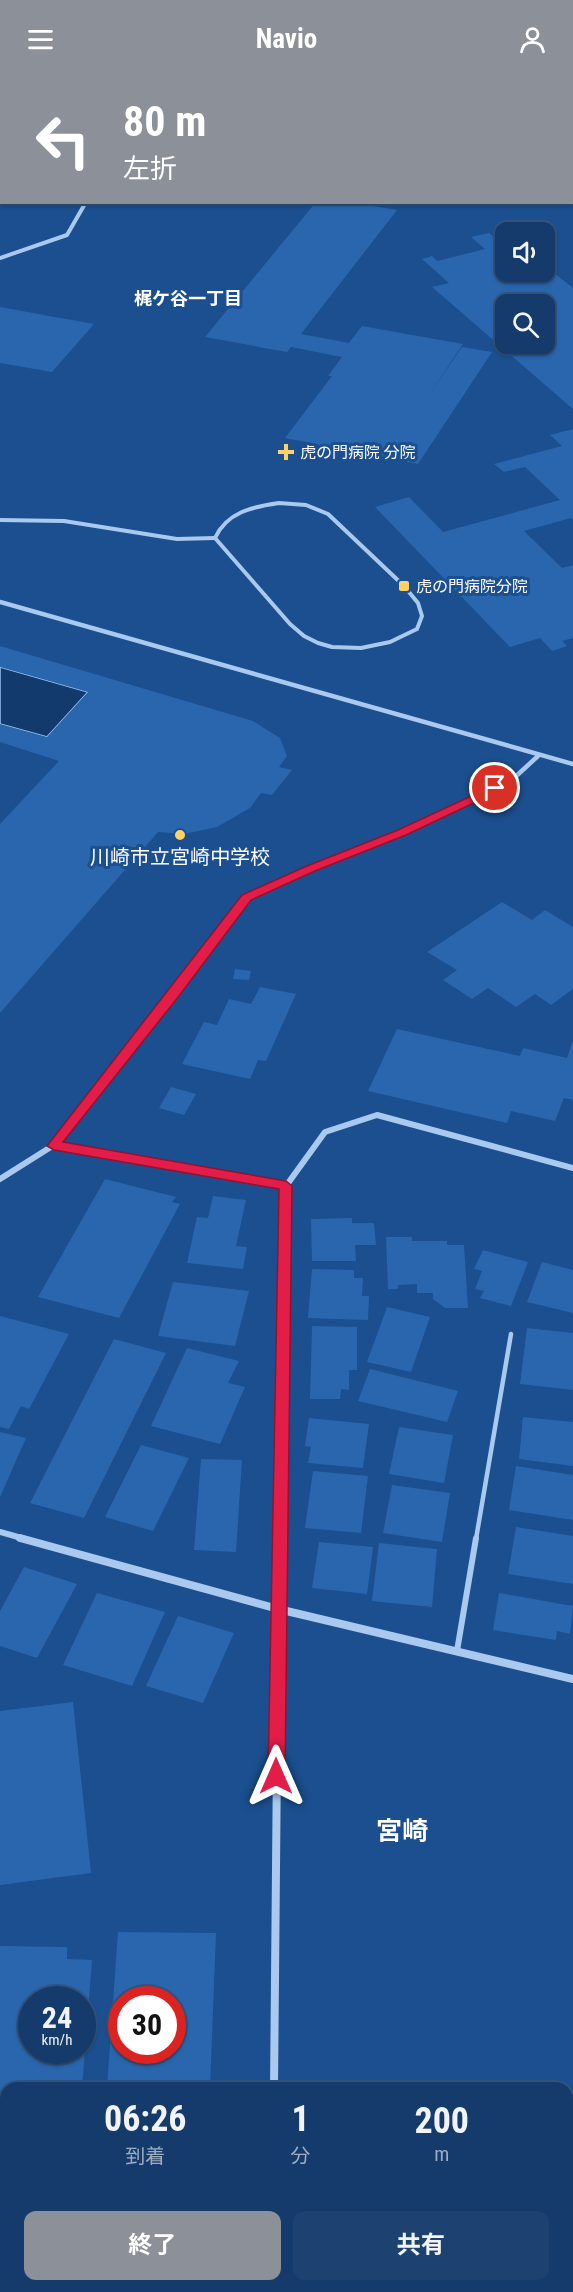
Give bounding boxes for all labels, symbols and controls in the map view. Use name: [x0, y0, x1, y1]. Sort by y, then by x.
icon: menu: [24, 23, 57, 56]
text: Navio: [256, 23, 317, 55]
icon: person: [516, 23, 549, 56]
text: 80 m: [123, 97, 206, 146]
icon: left: [24, 102, 102, 180]
text: 左折: [123, 153, 177, 185]
map controls: [495, 222, 555, 354]
button: sound: [495, 222, 555, 282]
district label: 梶ケ谷一丁目: [134, 288, 242, 309]
button: search: [495, 294, 555, 354]
marker: 虎の門病院 分院: [277, 443, 295, 461]
place label: 虎の門病院 分院: [300, 443, 416, 462]
place label: 虎の門病院分院: [416, 577, 528, 596]
marker: 虎の門病院分院: [397, 579, 411, 593]
pin: [469, 762, 520, 813]
icon: arrive: [478, 771, 511, 804]
marker: 川崎市立宮崎中学校: [173, 828, 187, 842]
place label: 川崎市立宮崎中学校: [90, 845, 270, 869]
position arrow: [244, 1744, 308, 1808]
district label: 宮崎: [376, 1816, 428, 1846]
speed limit sign: 30: [108, 1986, 186, 2064]
text: 24: [42, 2000, 72, 2035]
text: km/h: [42, 2031, 72, 2049]
text: 06:26: [104, 2098, 187, 2140]
text: 1: [291, 2098, 310, 2140]
text: 200: [414, 2100, 469, 2142]
text: m: [434, 2142, 449, 2166]
text: 到着: [125, 2144, 165, 2168]
text: 分: [291, 2144, 311, 2168]
button: 終了: [24, 2211, 281, 2280]
button: 共有: [293, 2211, 549, 2280]

